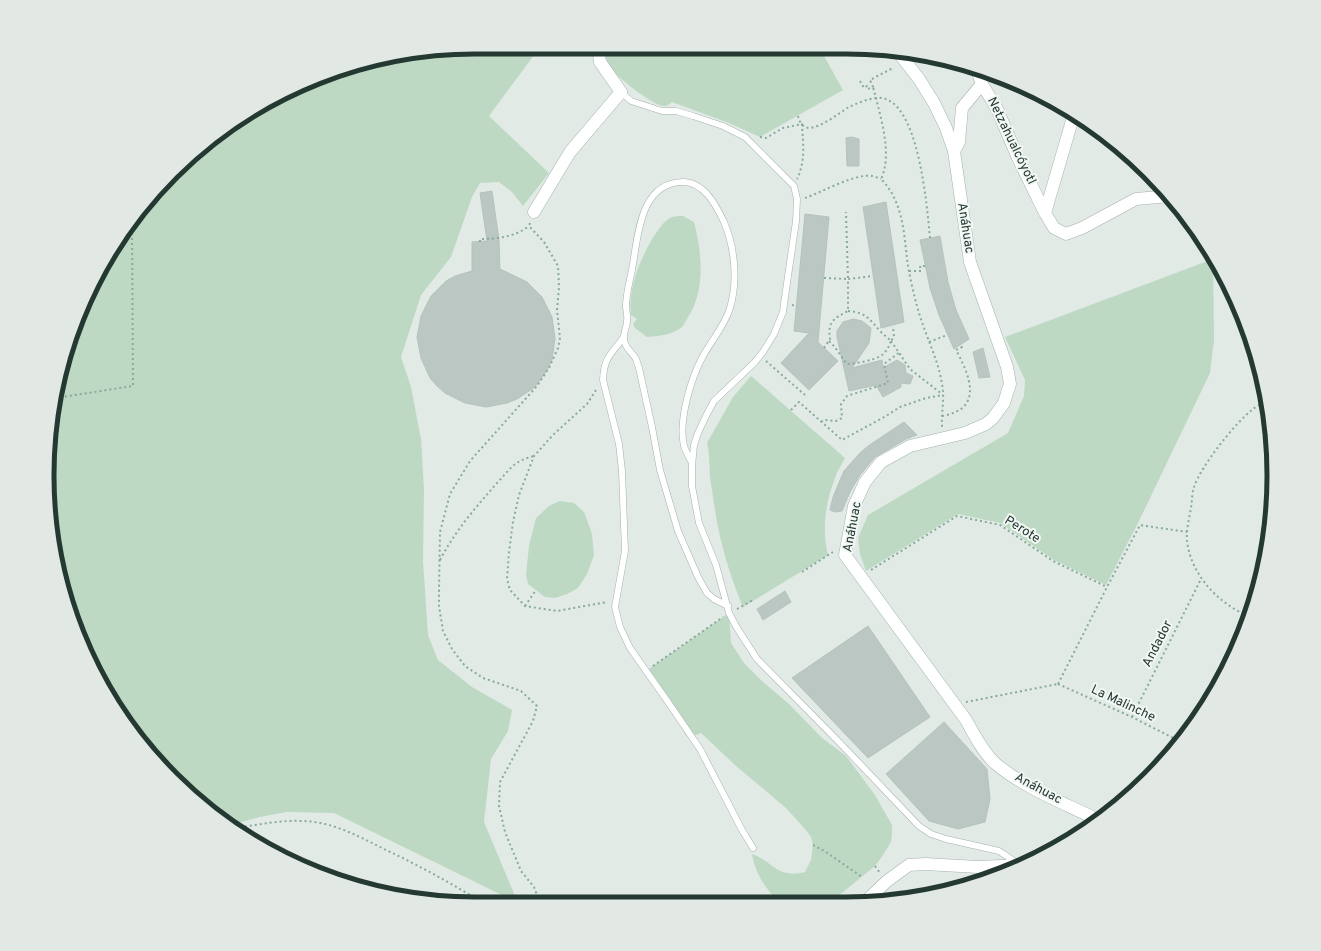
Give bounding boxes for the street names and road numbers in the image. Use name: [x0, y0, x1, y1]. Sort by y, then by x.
street label: Netzahualcóyotl: [983, 95, 1039, 187]
street label: Anáhuac: [953, 201, 977, 255]
street label: Anáhuac: [840, 500, 866, 554]
street label: Perote: [1001, 513, 1043, 547]
street label: Andador: [1139, 618, 1177, 670]
street label: La Malinche: [1088, 682, 1158, 726]
street label: Anáhuac: [1012, 770, 1064, 808]

